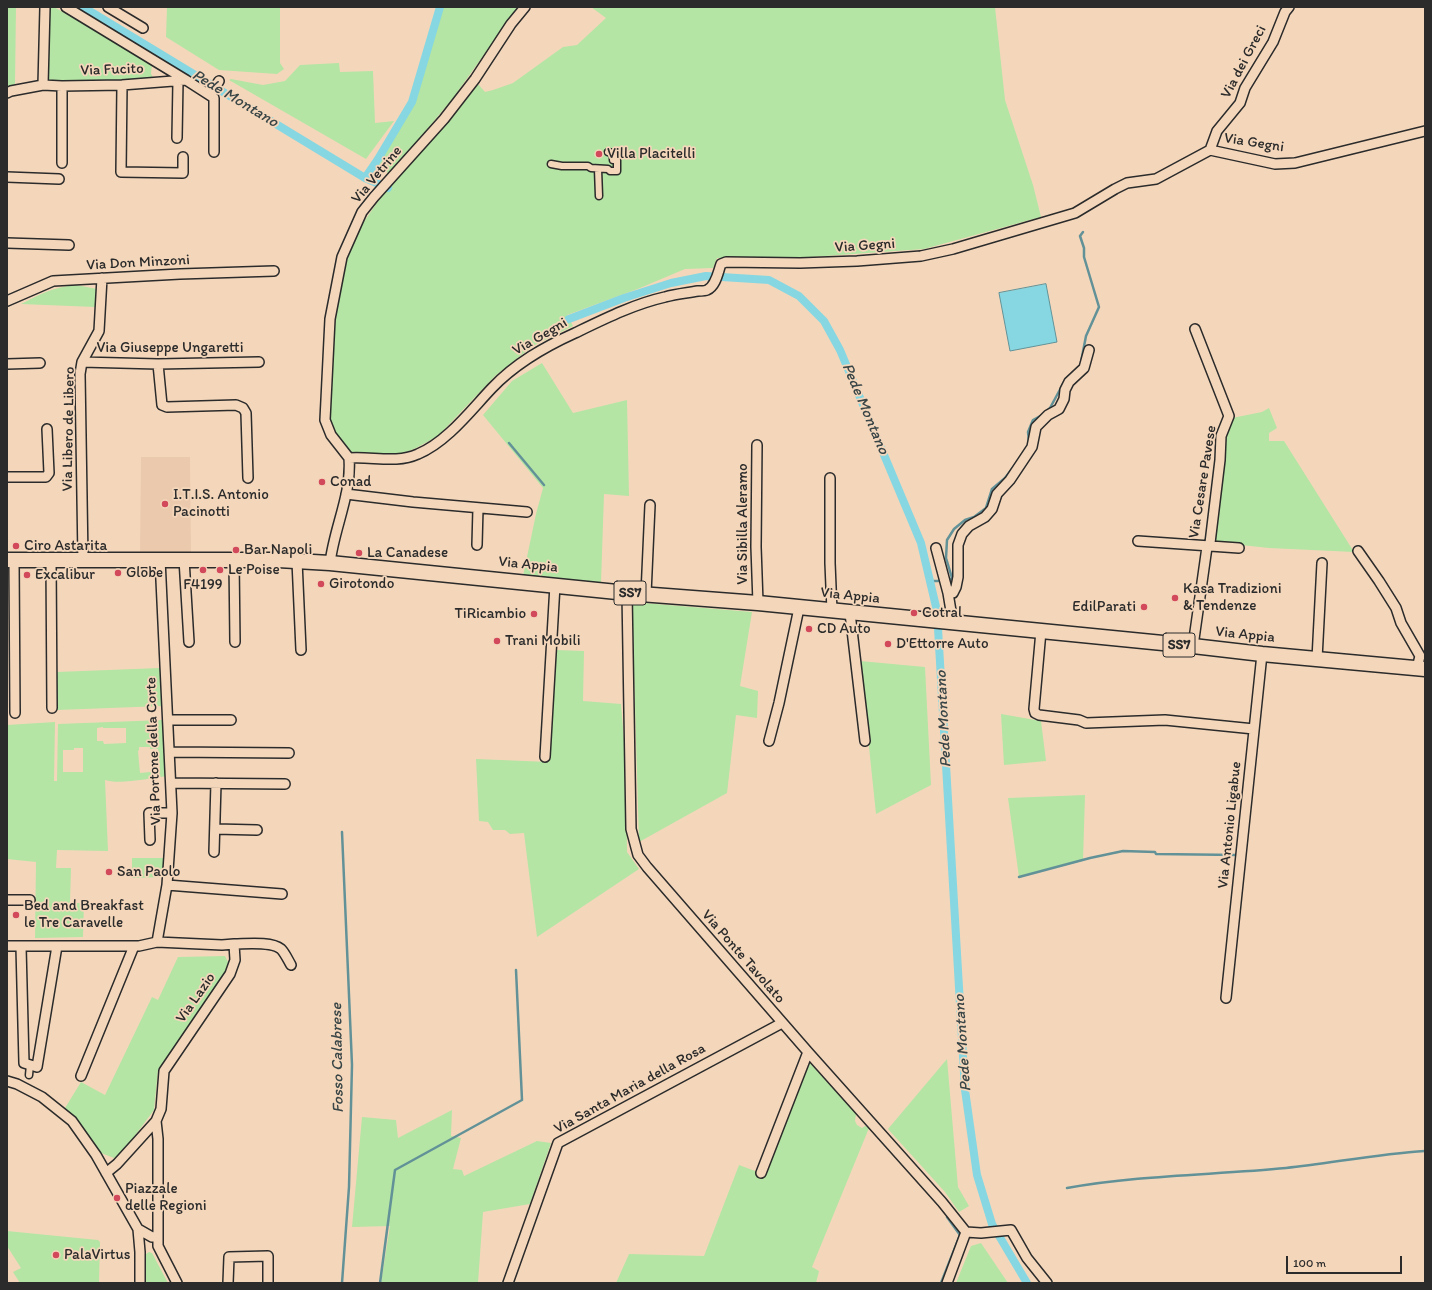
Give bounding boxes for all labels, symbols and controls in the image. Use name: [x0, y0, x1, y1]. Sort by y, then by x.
street label: Via dei Greci: [1217, 22, 1271, 102]
street label: Via Fucito: [80, 60, 144, 80]
water label: Pede Montano: [188, 66, 282, 132]
street label: Via Gegni: [1223, 129, 1285, 157]
street label: Via Vetrine: [348, 143, 406, 207]
place label: Villa Placitelli: [607, 145, 695, 163]
marker: Villa Placitelli: [594, 149, 604, 159]
street label: Via Gegni: [834, 235, 896, 257]
street label: Via Don Minzoni: [86, 251, 190, 275]
street label: Via Gegni: [509, 314, 571, 360]
street label: Via Giuseppe Ungaretti: [97, 339, 243, 357]
water label: Pede Montano: [837, 361, 893, 457]
street label: Via Libero de Libero: [59, 366, 79, 492]
street label: Via Cesare Pavese: [1185, 424, 1221, 540]
street label: Via Sibilla Aleramo: [734, 463, 752, 585]
place label: Conad: [330, 473, 371, 491]
marker: Conad: [317, 477, 327, 487]
place label: I.T.I.S. Antonio Pacinotti: [173, 486, 269, 521]
marker: I.T.I.S. Antonio Pacinotti: [160, 499, 170, 509]
place label: Ciro Astarita: [24, 537, 107, 555]
marker: Ciro Astarita: [11, 541, 21, 551]
place label: Bar Napoli: [244, 541, 312, 559]
place label: La Canadese: [367, 544, 448, 562]
marker: Bar Napoli: [231, 545, 241, 555]
marker: La Canadese: [354, 548, 364, 558]
street label: Via Appia: [497, 553, 559, 577]
place label: Le Poise: [228, 561, 280, 579]
place label: Globe: [126, 564, 163, 582]
marker: F4199: [198, 565, 208, 575]
marker: Le Poise: [215, 565, 225, 575]
place label: Excalibur: [35, 566, 95, 584]
marker: Globe: [113, 568, 123, 578]
marker: Excalibur: [22, 570, 32, 580]
place label: Girotondo: [329, 575, 394, 593]
place label: F4199: [183, 576, 223, 594]
marker: Girotondo: [316, 579, 326, 589]
place label: Kasa Tradizioni & Tendenze: [1183, 580, 1282, 615]
road number: SS7: [614, 581, 646, 605]
street label: Via Appia: [819, 584, 881, 608]
marker: Kasa Tradizioni & Tendenze: [1170, 593, 1180, 603]
place label: EdilParati: [1072, 598, 1136, 616]
marker: EdilParati: [1139, 602, 1149, 612]
place label: Cotral: [922, 604, 962, 622]
place label: TiRicambio: [454, 605, 526, 623]
marker: Cotral: [909, 608, 919, 618]
marker: TiRicambio: [529, 609, 539, 619]
place label: CD Auto: [817, 620, 871, 638]
street label: Via Appia: [1214, 623, 1276, 647]
marker: CD Auto: [804, 624, 814, 634]
place label: Trani Mobili: [505, 632, 580, 650]
road number: SS7: [1163, 633, 1195, 657]
place label: D'Ettorre Auto: [896, 635, 989, 653]
marker: Trani Mobili: [492, 636, 502, 646]
marker: D'Ettorre Auto: [883, 639, 893, 649]
water label: Pede Montano: [932, 670, 956, 768]
street label: Via Portone della Corte: [142, 677, 166, 825]
street label: Via Antonio Ligabue: [1214, 760, 1246, 890]
place label: San Paolo: [117, 863, 180, 881]
marker: San Paolo: [104, 867, 114, 877]
place label: Bed and Breakfast le Tre Caravelle: [24, 897, 144, 932]
street label: Via Ponte Tavolato: [697, 906, 789, 1008]
marker: Bed and Breakfast le Tre Caravelle: [11, 910, 21, 920]
street label: Via Lazio: [172, 969, 220, 1027]
water label: Pede Montano: [950, 994, 976, 1092]
water label: Fosso Calabrese: [327, 1003, 349, 1113]
street label: Via Santa Maria della Rosa: [551, 1040, 709, 1138]
place label: Piazzale delle Regioni: [125, 1180, 206, 1215]
marker: Piazzale delle Regioni: [112, 1193, 122, 1203]
place label: PalaVirtus: [64, 1246, 130, 1264]
scale bar: [1288, 1248, 1404, 1274]
marker: PalaVirtus: [51, 1250, 61, 1260]
text: 100 m: [1293, 1256, 1326, 1270]

